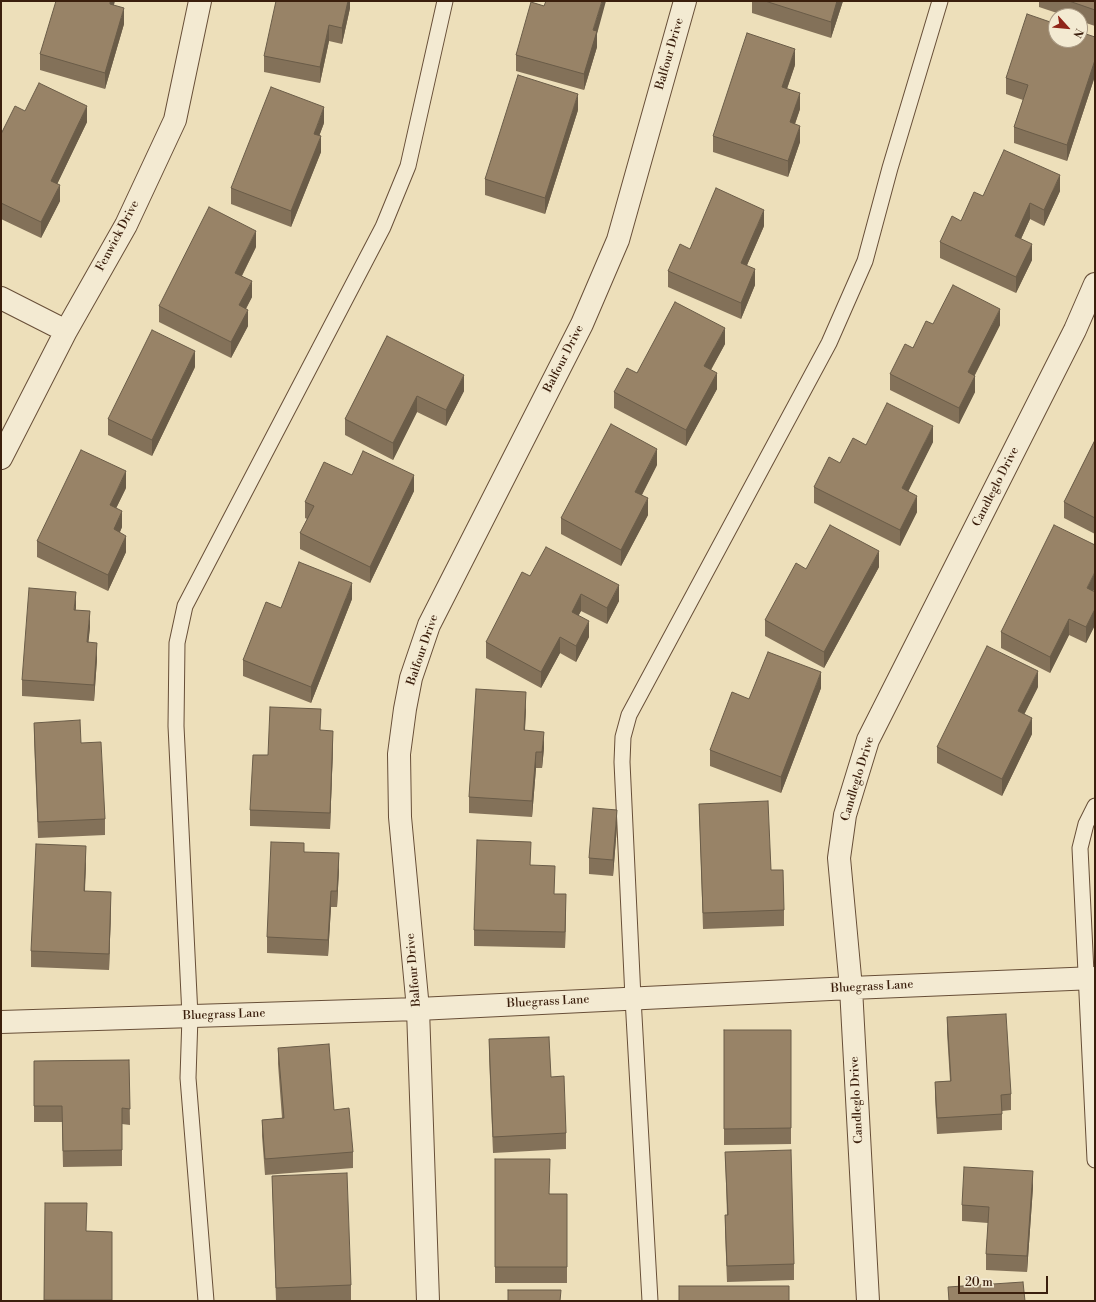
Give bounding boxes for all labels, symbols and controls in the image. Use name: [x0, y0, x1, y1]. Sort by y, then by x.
north arrow: [1048, 8, 1088, 48]
street label: Balfour Drive: [653, 16, 687, 92]
text: N: [1070, 26, 1086, 40]
street label: Fenwick Drive: [93, 198, 143, 274]
street label: Balfour Drive: [541, 323, 587, 395]
street label: Candleglo Drive: [970, 445, 1022, 529]
street label: Balfour Drive: [404, 613, 442, 687]
street label: Candleglo Drive: [838, 735, 878, 823]
street label: Balfour Drive: [404, 933, 424, 1007]
street label: Bluegrass Lane: [830, 978, 914, 996]
street label: Bluegrass Lane: [506, 993, 590, 1011]
street label: Bluegrass Lane: [182, 1006, 266, 1024]
street label: Candleglo Drive: [848, 1056, 866, 1144]
scale bar: [960, 1268, 1050, 1294]
text: 20 m: [965, 1275, 993, 1290]

